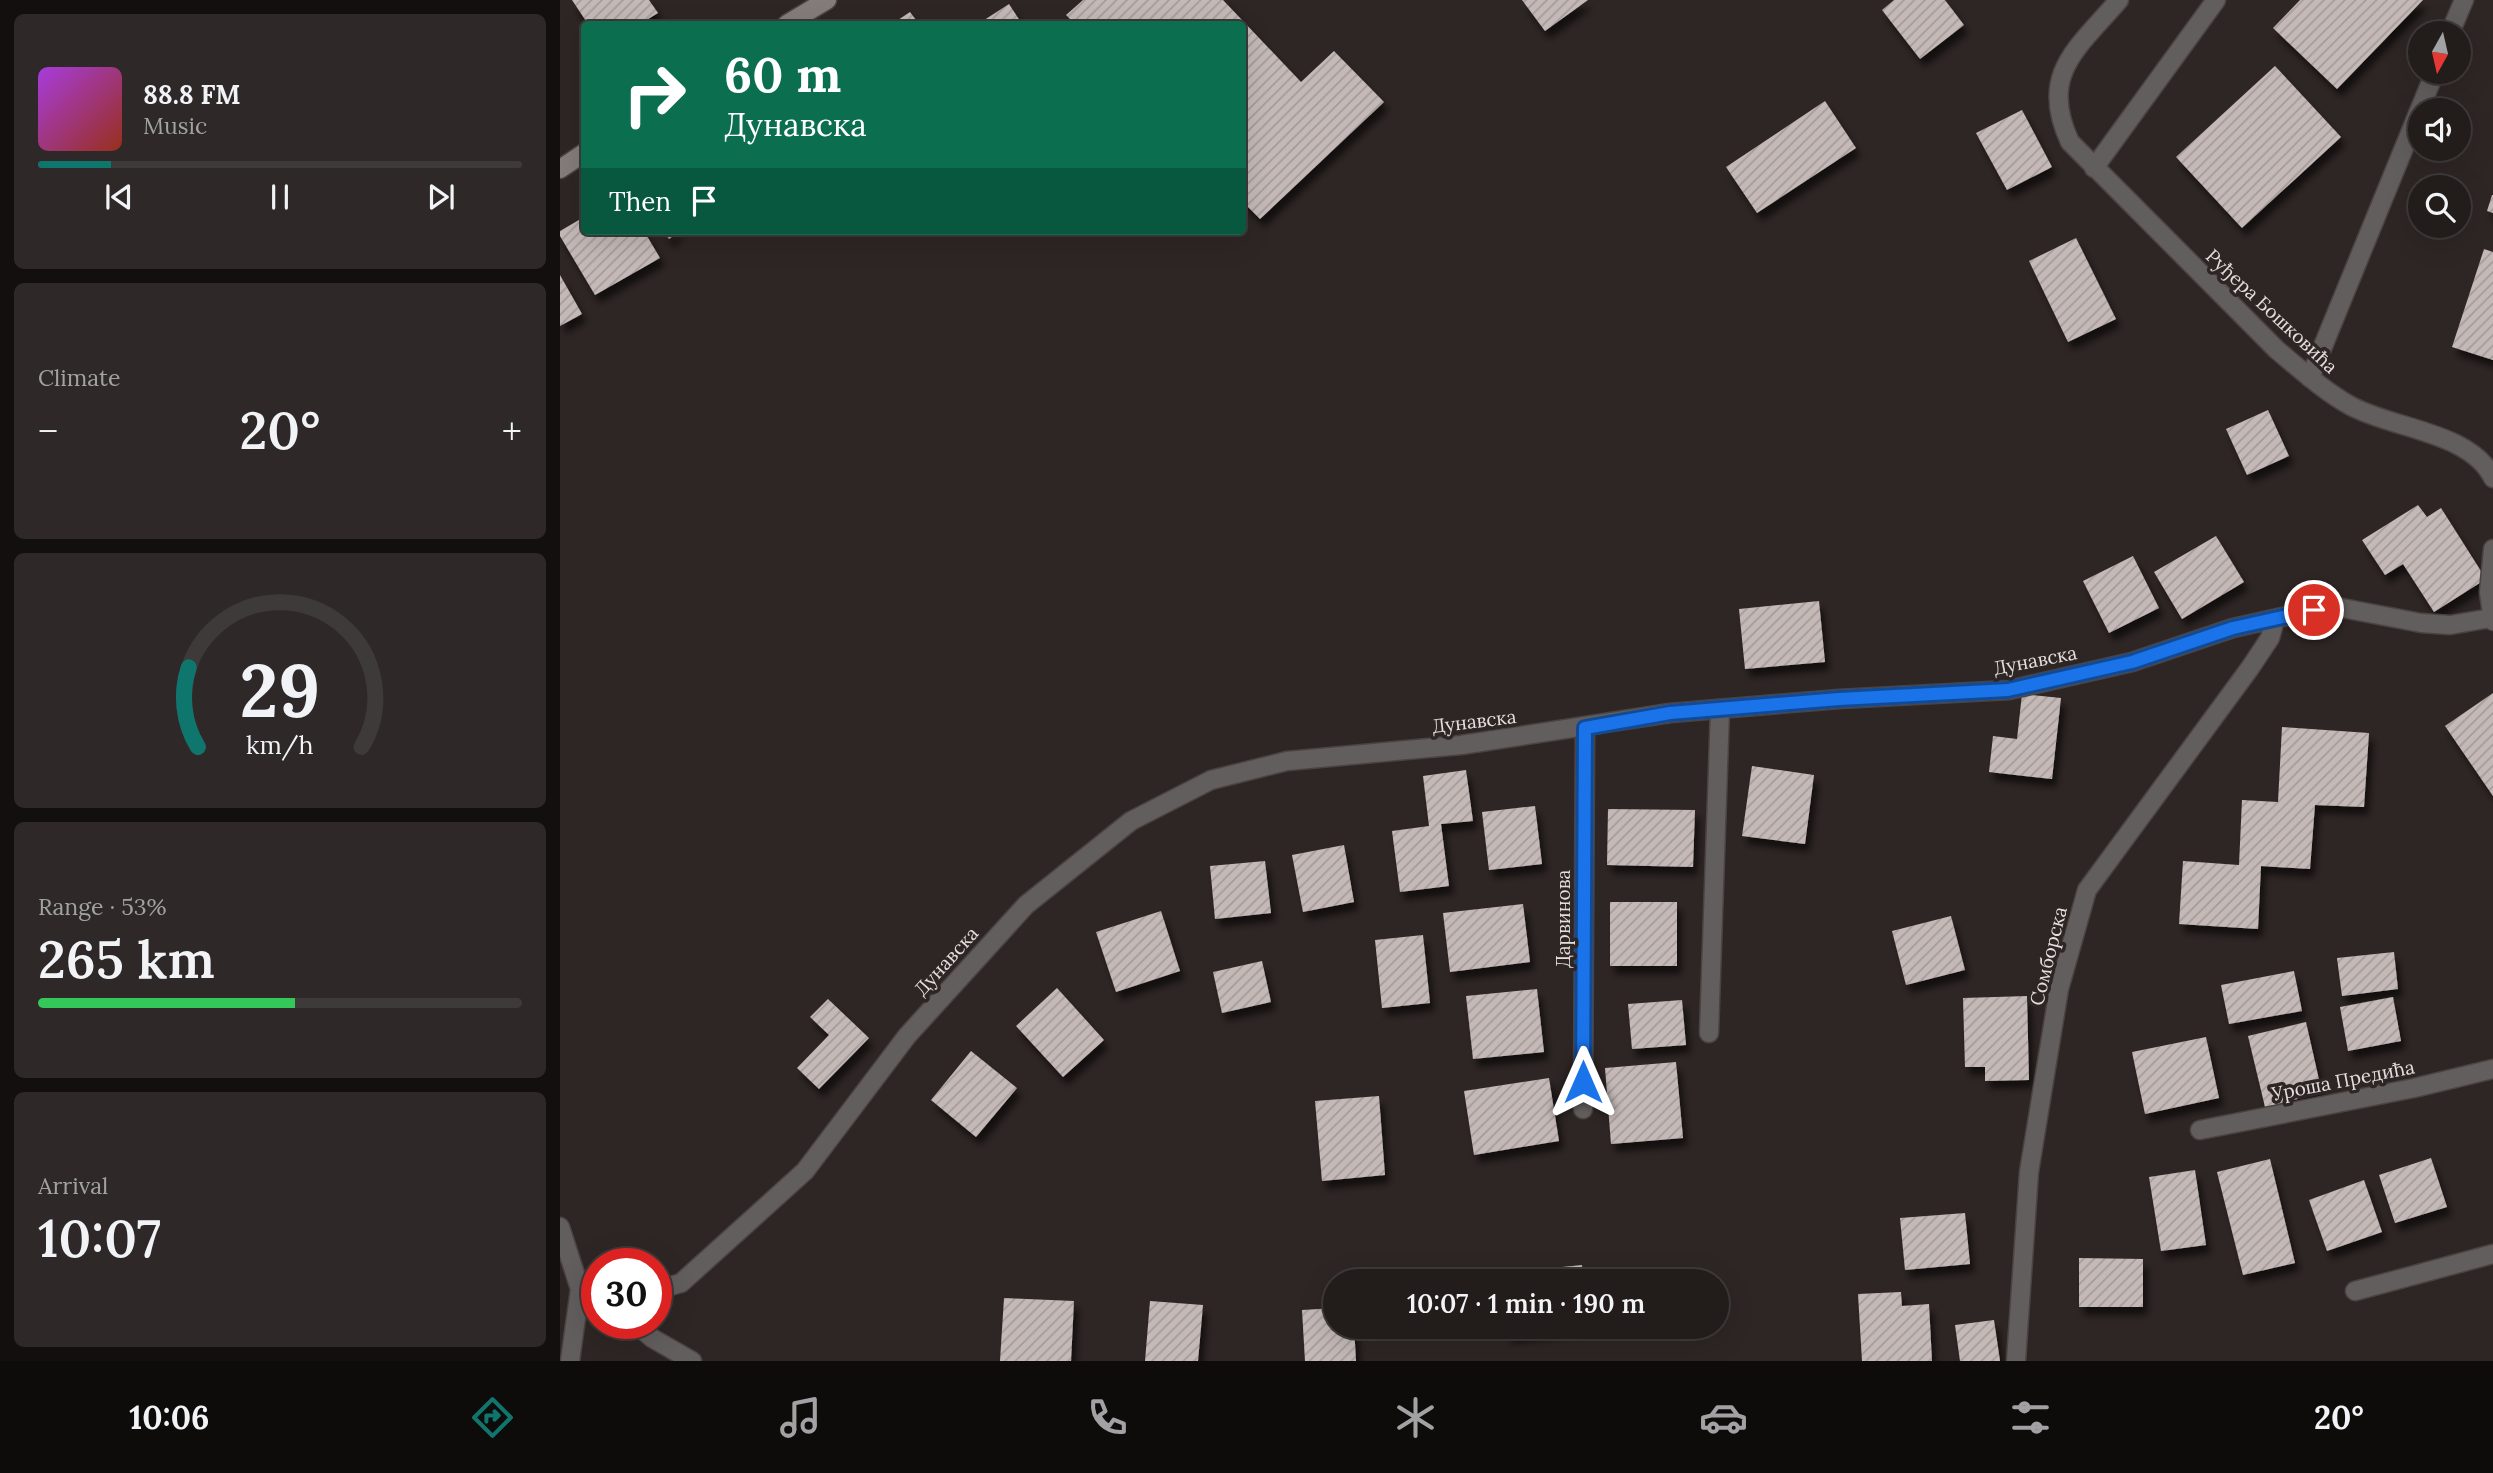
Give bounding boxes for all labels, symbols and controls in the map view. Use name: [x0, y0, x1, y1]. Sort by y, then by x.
north arrow: [2408, 21, 2471, 84]
map controls: [2408, 21, 2471, 238]
text: 60 m: [724, 43, 841, 105]
icon: right: [609, 49, 700, 140]
text: 88.8 FM: [143, 78, 241, 111]
button: sound: [2408, 98, 2471, 161]
text: Дунавска: [724, 104, 867, 145]
text: Music: [143, 111, 207, 140]
button: search: [2408, 175, 2471, 238]
icon: previous: [100, 178, 138, 216]
icon: pause: [261, 178, 299, 216]
icon: next: [422, 178, 460, 216]
icon: arrive: [685, 182, 723, 220]
text: Then: [609, 185, 671, 218]
street label: Руђера Бошковића: [2201, 244, 2343, 378]
text: Climate: [38, 363, 120, 392]
text: 20°: [240, 397, 320, 463]
text: −: [38, 407, 58, 455]
text: +: [502, 407, 522, 455]
pin: [2284, 580, 2344, 640]
icon: arrive: [2295, 591, 2333, 629]
street label: Дунавска: [1991, 640, 2079, 680]
text: 29: [240, 644, 320, 737]
street label: Дунавска: [1430, 704, 1518, 738]
text: km/h: [246, 728, 314, 760]
street label: Дарвинова: [1551, 869, 1575, 968]
text: Range · 53%: [38, 892, 167, 921]
street label: Сомборска: [2024, 904, 2072, 1008]
street label: Дунавска: [909, 921, 983, 1001]
text: 265 km: [38, 926, 215, 992]
position arrow: [1546, 1045, 1620, 1119]
street label: Уроша Предића: [2269, 1054, 2417, 1106]
text: Arrival: [38, 1171, 108, 1200]
text: 10:07: [38, 1205, 161, 1271]
speed limit sign: 30: [581, 1248, 672, 1339]
text: 10:07 · 1 min · 190 m: [1407, 1287, 1645, 1320]
icon: directions: [468, 1393, 517, 1442]
icon: music: [776, 1393, 825, 1442]
icon: phone: [1083, 1393, 1132, 1442]
icon: climate: [1391, 1393, 1440, 1442]
icon: car: [1699, 1393, 1748, 1442]
icon: filters: [2006, 1393, 2055, 1442]
text: 10:06: [129, 1397, 209, 1438]
text: 20°: [2314, 1397, 2364, 1438]

